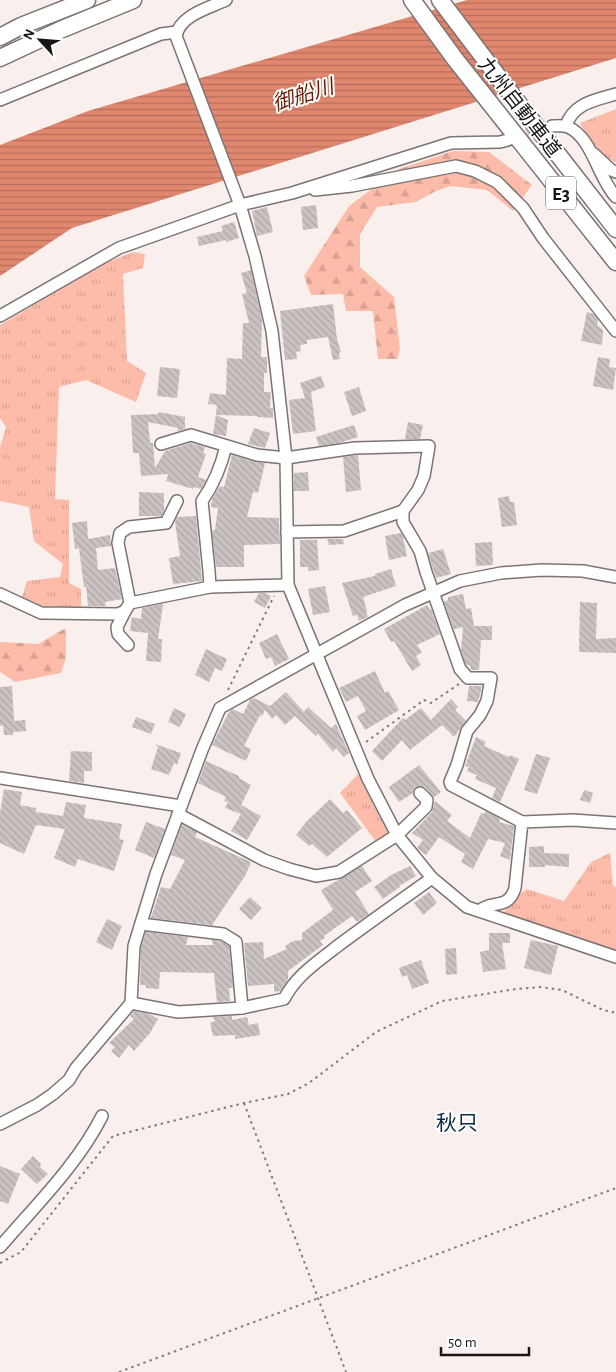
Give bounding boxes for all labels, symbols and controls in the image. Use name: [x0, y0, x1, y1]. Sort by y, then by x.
north arrow: [15, 15, 65, 65]
text: N: [21, 27, 38, 42]
street label: 九州自動車道: [474, 54, 565, 161]
water label: 御船川: [270, 75, 338, 115]
road number: E3: [546, 177, 576, 210]
district label: 秋只: [436, 1112, 478, 1134]
scale bar: [441, 1324, 528, 1356]
text: 50 m: [448, 1335, 477, 1350]

